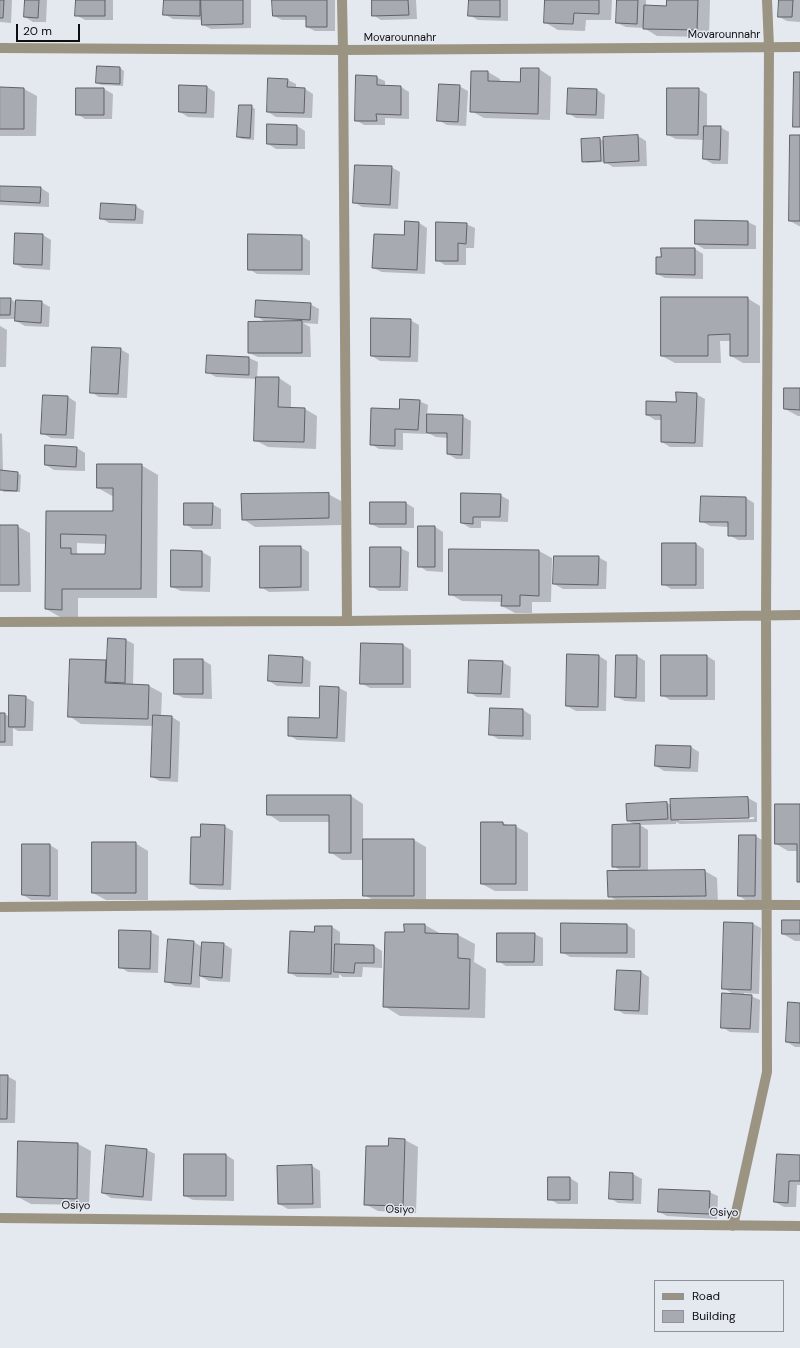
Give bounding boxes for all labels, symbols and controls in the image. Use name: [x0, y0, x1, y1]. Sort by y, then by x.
scale bar: [18, 16, 82, 42]
text: 20 m: [23, 23, 52, 39]
street label: Movarounnahr: [688, 28, 760, 42]
street label: Movarounnahr: [364, 31, 436, 45]
street label: Osiyo: [61, 1199, 91, 1213]
street label: Osiyo: [385, 1203, 415, 1217]
street label: Osiyo: [709, 1206, 739, 1220]
legend: [654, 1280, 784, 1332]
text: Road: [692, 1288, 720, 1304]
text: Building: [692, 1308, 736, 1324]

